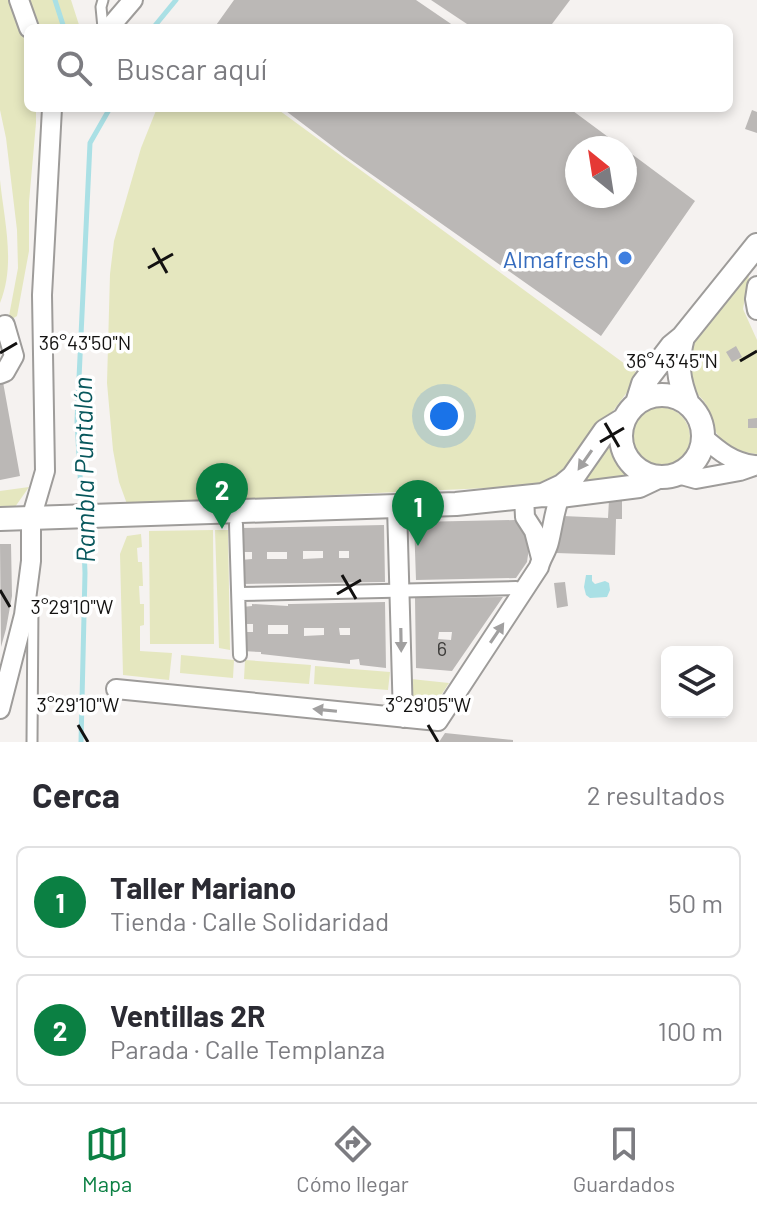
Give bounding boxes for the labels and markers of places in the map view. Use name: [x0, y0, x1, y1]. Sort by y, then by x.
place label: Almafresh: [503, 244, 609, 273]
marker: Almafresh: [616, 249, 634, 267]
pin: 2: [196, 463, 248, 529]
pin: 1: [392, 480, 444, 546]

